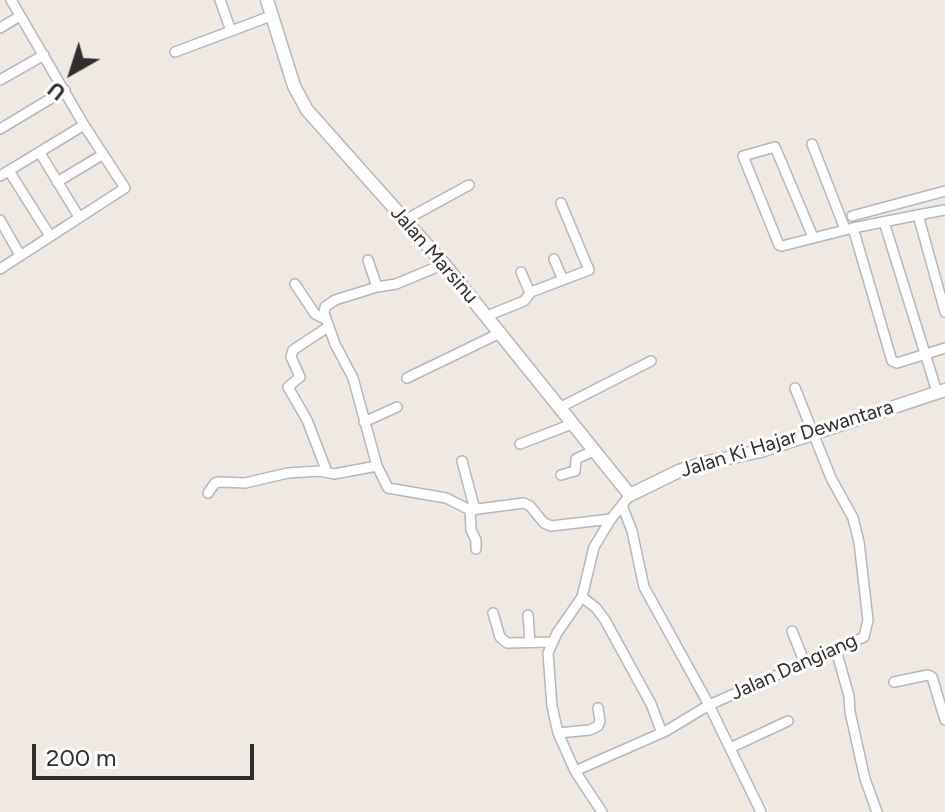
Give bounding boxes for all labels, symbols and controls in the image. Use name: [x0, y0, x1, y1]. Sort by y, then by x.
north arrow: [32, 32, 112, 112]
text: U: [42, 76, 71, 106]
street label: Jalan Marsinu: [385, 201, 483, 309]
street label: Jalan Ki Hajar Dewantara: [678, 395, 896, 483]
street label: Jalan Dangiang: [727, 628, 861, 706]
scale bar: [36, 728, 258, 778]
text: 200 m: [46, 743, 117, 772]

